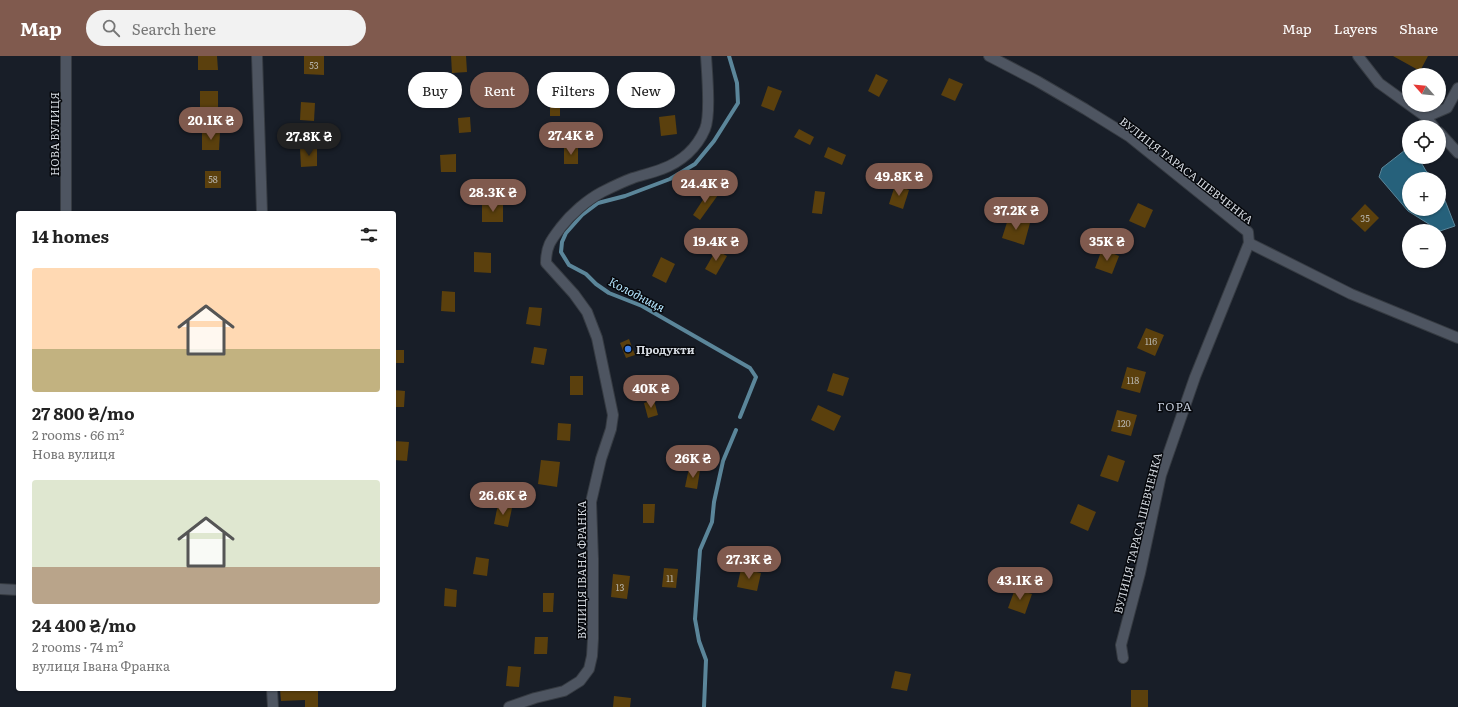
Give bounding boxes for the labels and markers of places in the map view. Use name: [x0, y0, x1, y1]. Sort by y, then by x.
pin: 20.1K ₴: [174, 107, 248, 141]
pin: 27.4K ₴: [534, 122, 608, 156]
pin: 27.8K ₴: [272, 123, 346, 157]
pin: 49.8K ₴: [862, 163, 936, 197]
pin: 24.4K ₴: [668, 170, 742, 204]
pin: 28.3K ₴: [456, 179, 530, 213]
pin: 37.2K ₴: [979, 197, 1053, 231]
pin: 19.4K ₴: [679, 228, 753, 262]
pin: 35K ₴: [1079, 228, 1135, 262]
place label: Продукти: [636, 341, 695, 357]
marker: Продукти: [623, 344, 633, 354]
pin: 40K ₴: [623, 375, 679, 409]
pin: 26K ₴: [665, 445, 721, 479]
pin: 26.6K ₴: [466, 482, 540, 516]
pin: 27.3K ₴: [712, 546, 786, 580]
pin: 43.1K ₴: [983, 567, 1057, 601]

